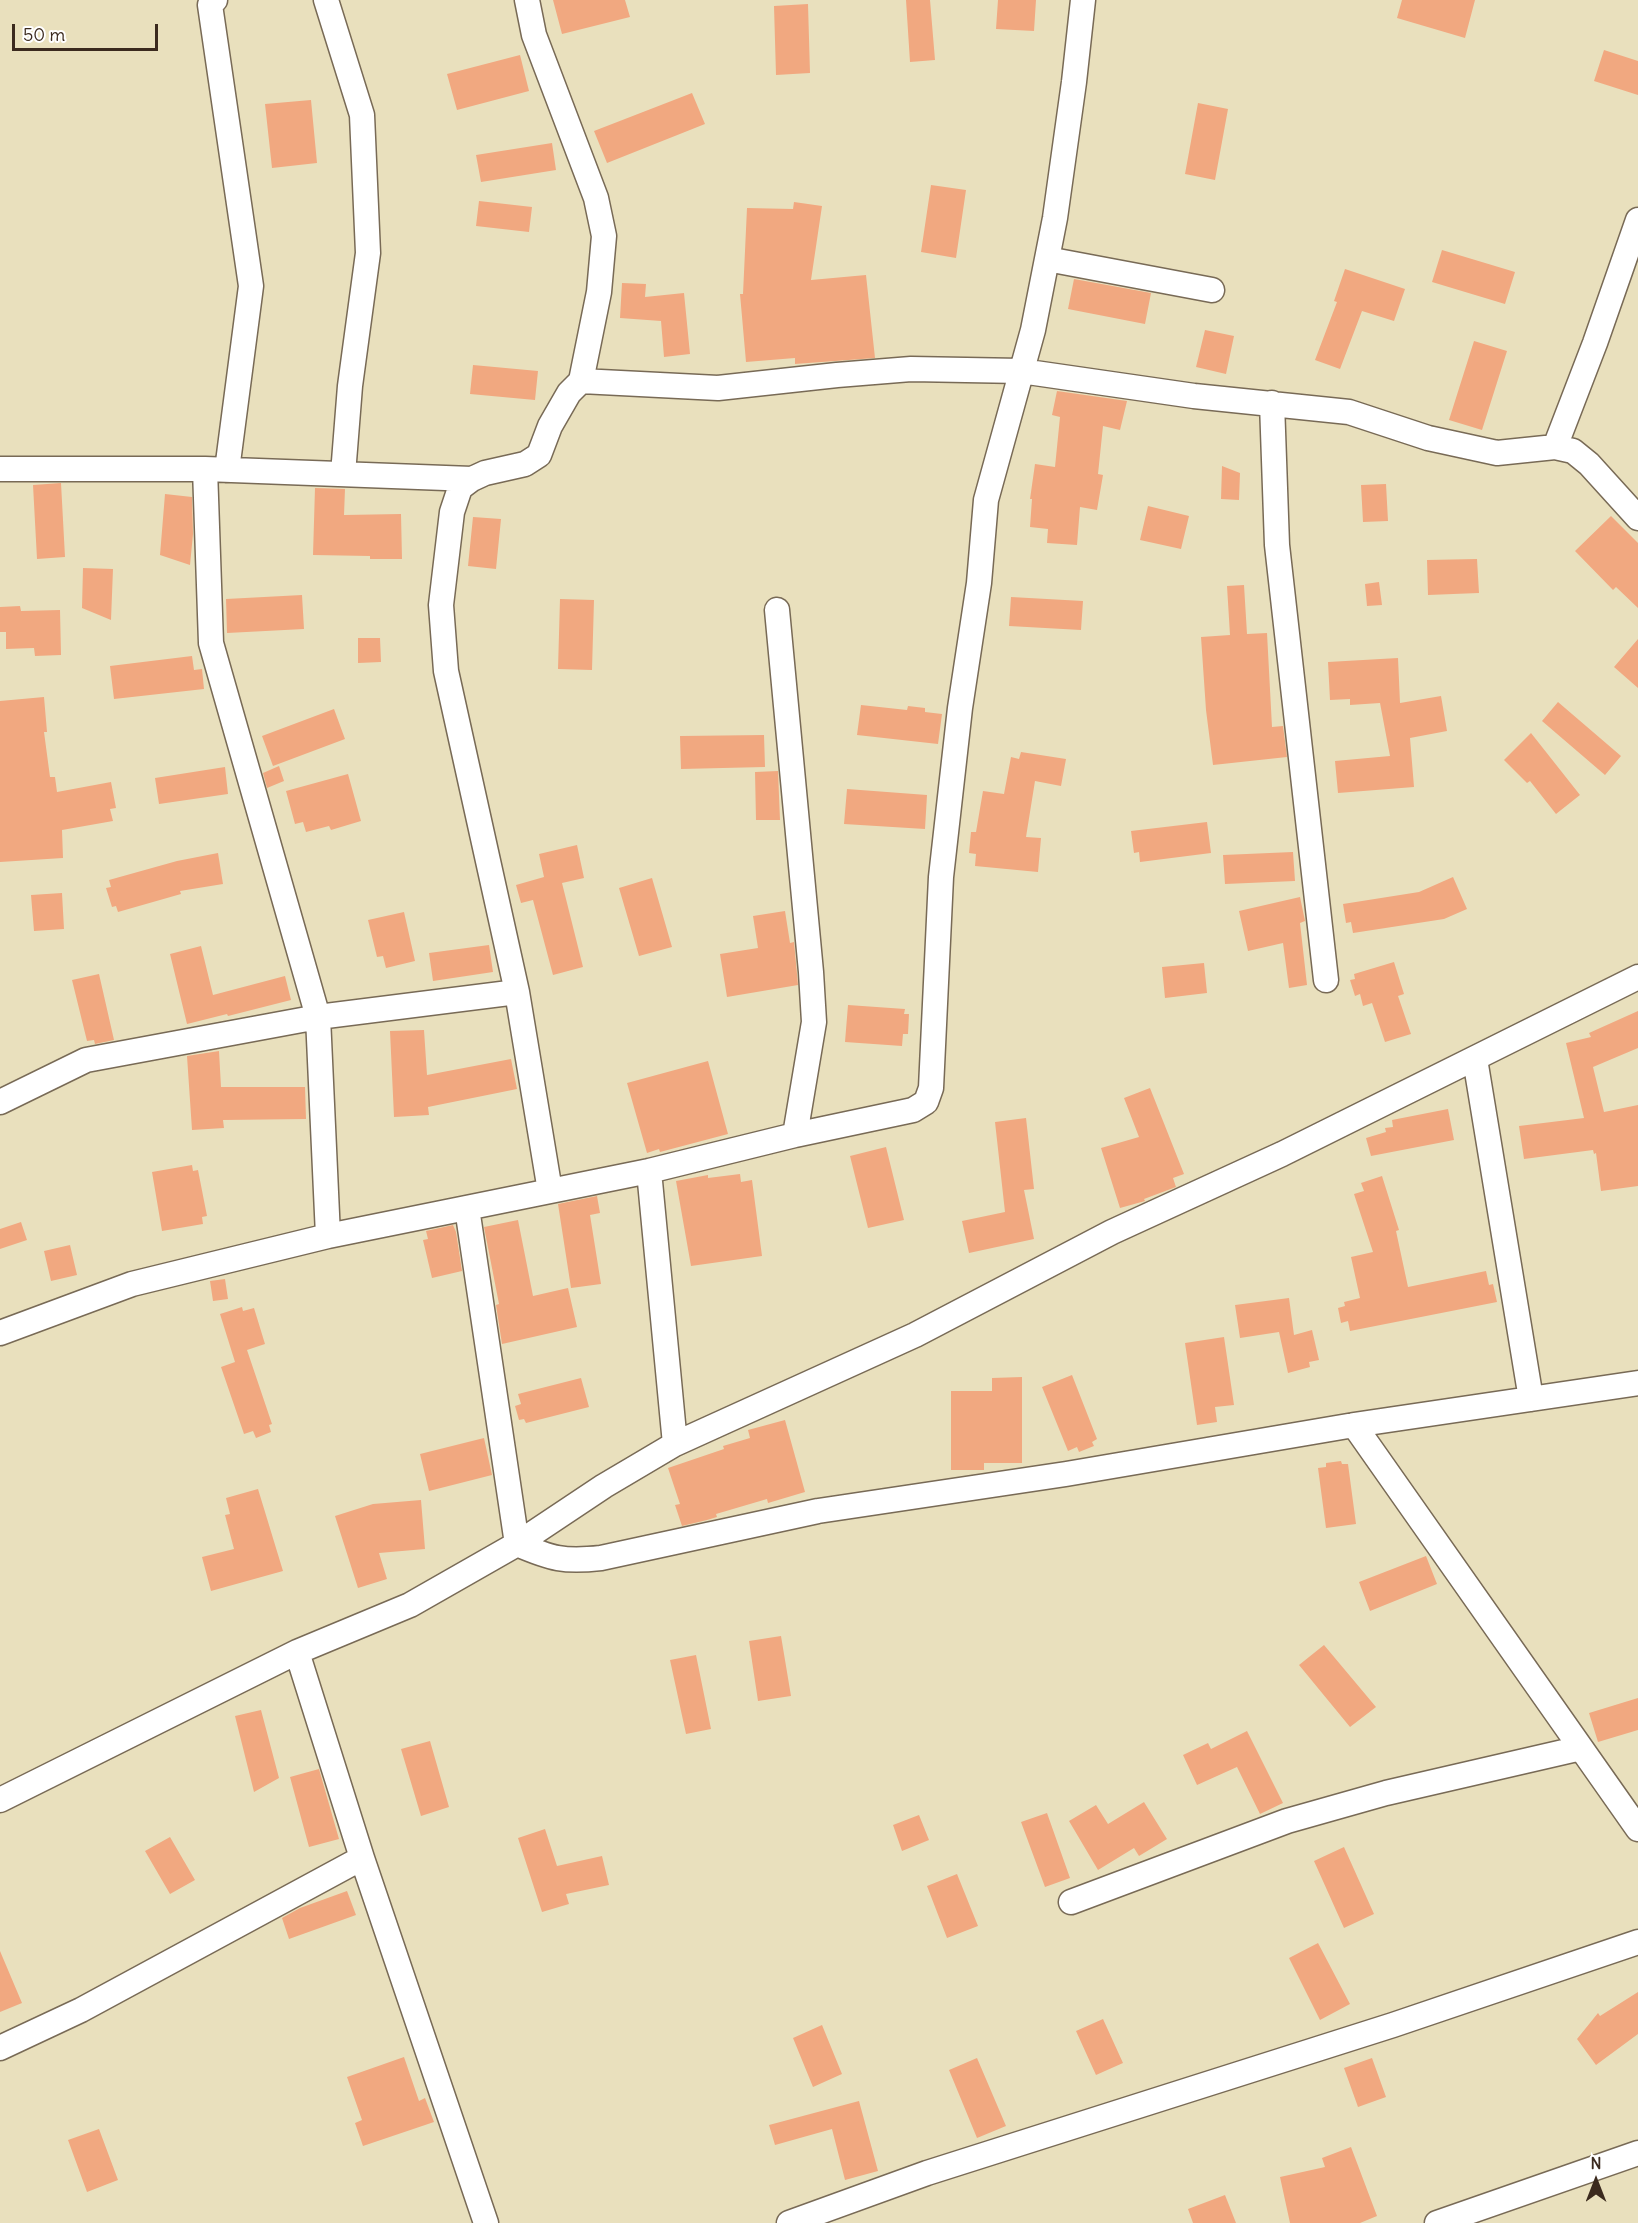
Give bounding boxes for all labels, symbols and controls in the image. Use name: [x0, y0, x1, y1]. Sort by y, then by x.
scale bar: [15, 12, 160, 50]
text: 50 m: [23, 23, 65, 46]
north arrow: [1566, 2151, 1626, 2211]
text: N: [1590, 2153, 1602, 2173]

